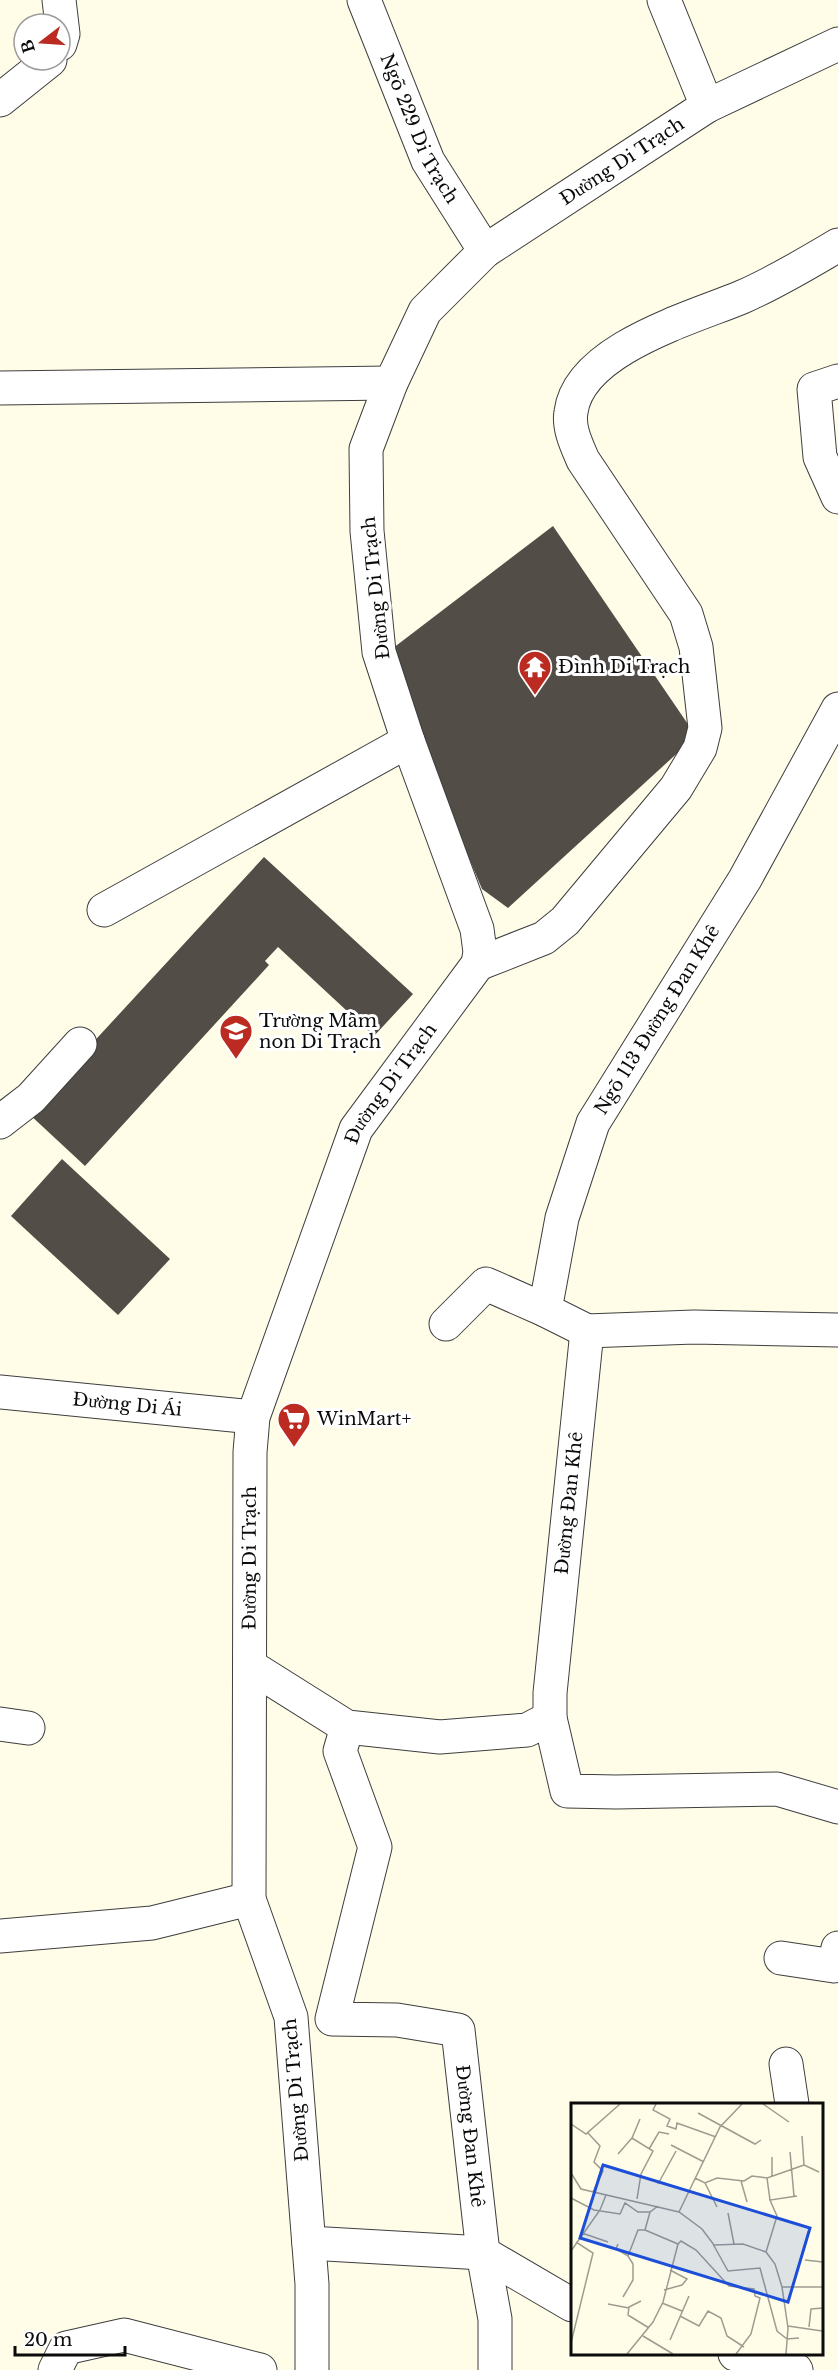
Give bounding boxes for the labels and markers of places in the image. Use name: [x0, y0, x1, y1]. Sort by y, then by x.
temple icon: Đình Di Trạch: [517, 649, 553, 696]
place label: Đình Di Trạch: [558, 656, 690, 678]
place label: Trường Mầm non Di Trạch: [259, 1010, 381, 1053]
school or university icon: Trường Mầm non Di Trạch: [218, 1013, 254, 1060]
supermarket icon: WinMart+: [276, 1401, 312, 1448]
place label: WinMart+: [316, 1408, 412, 1430]

